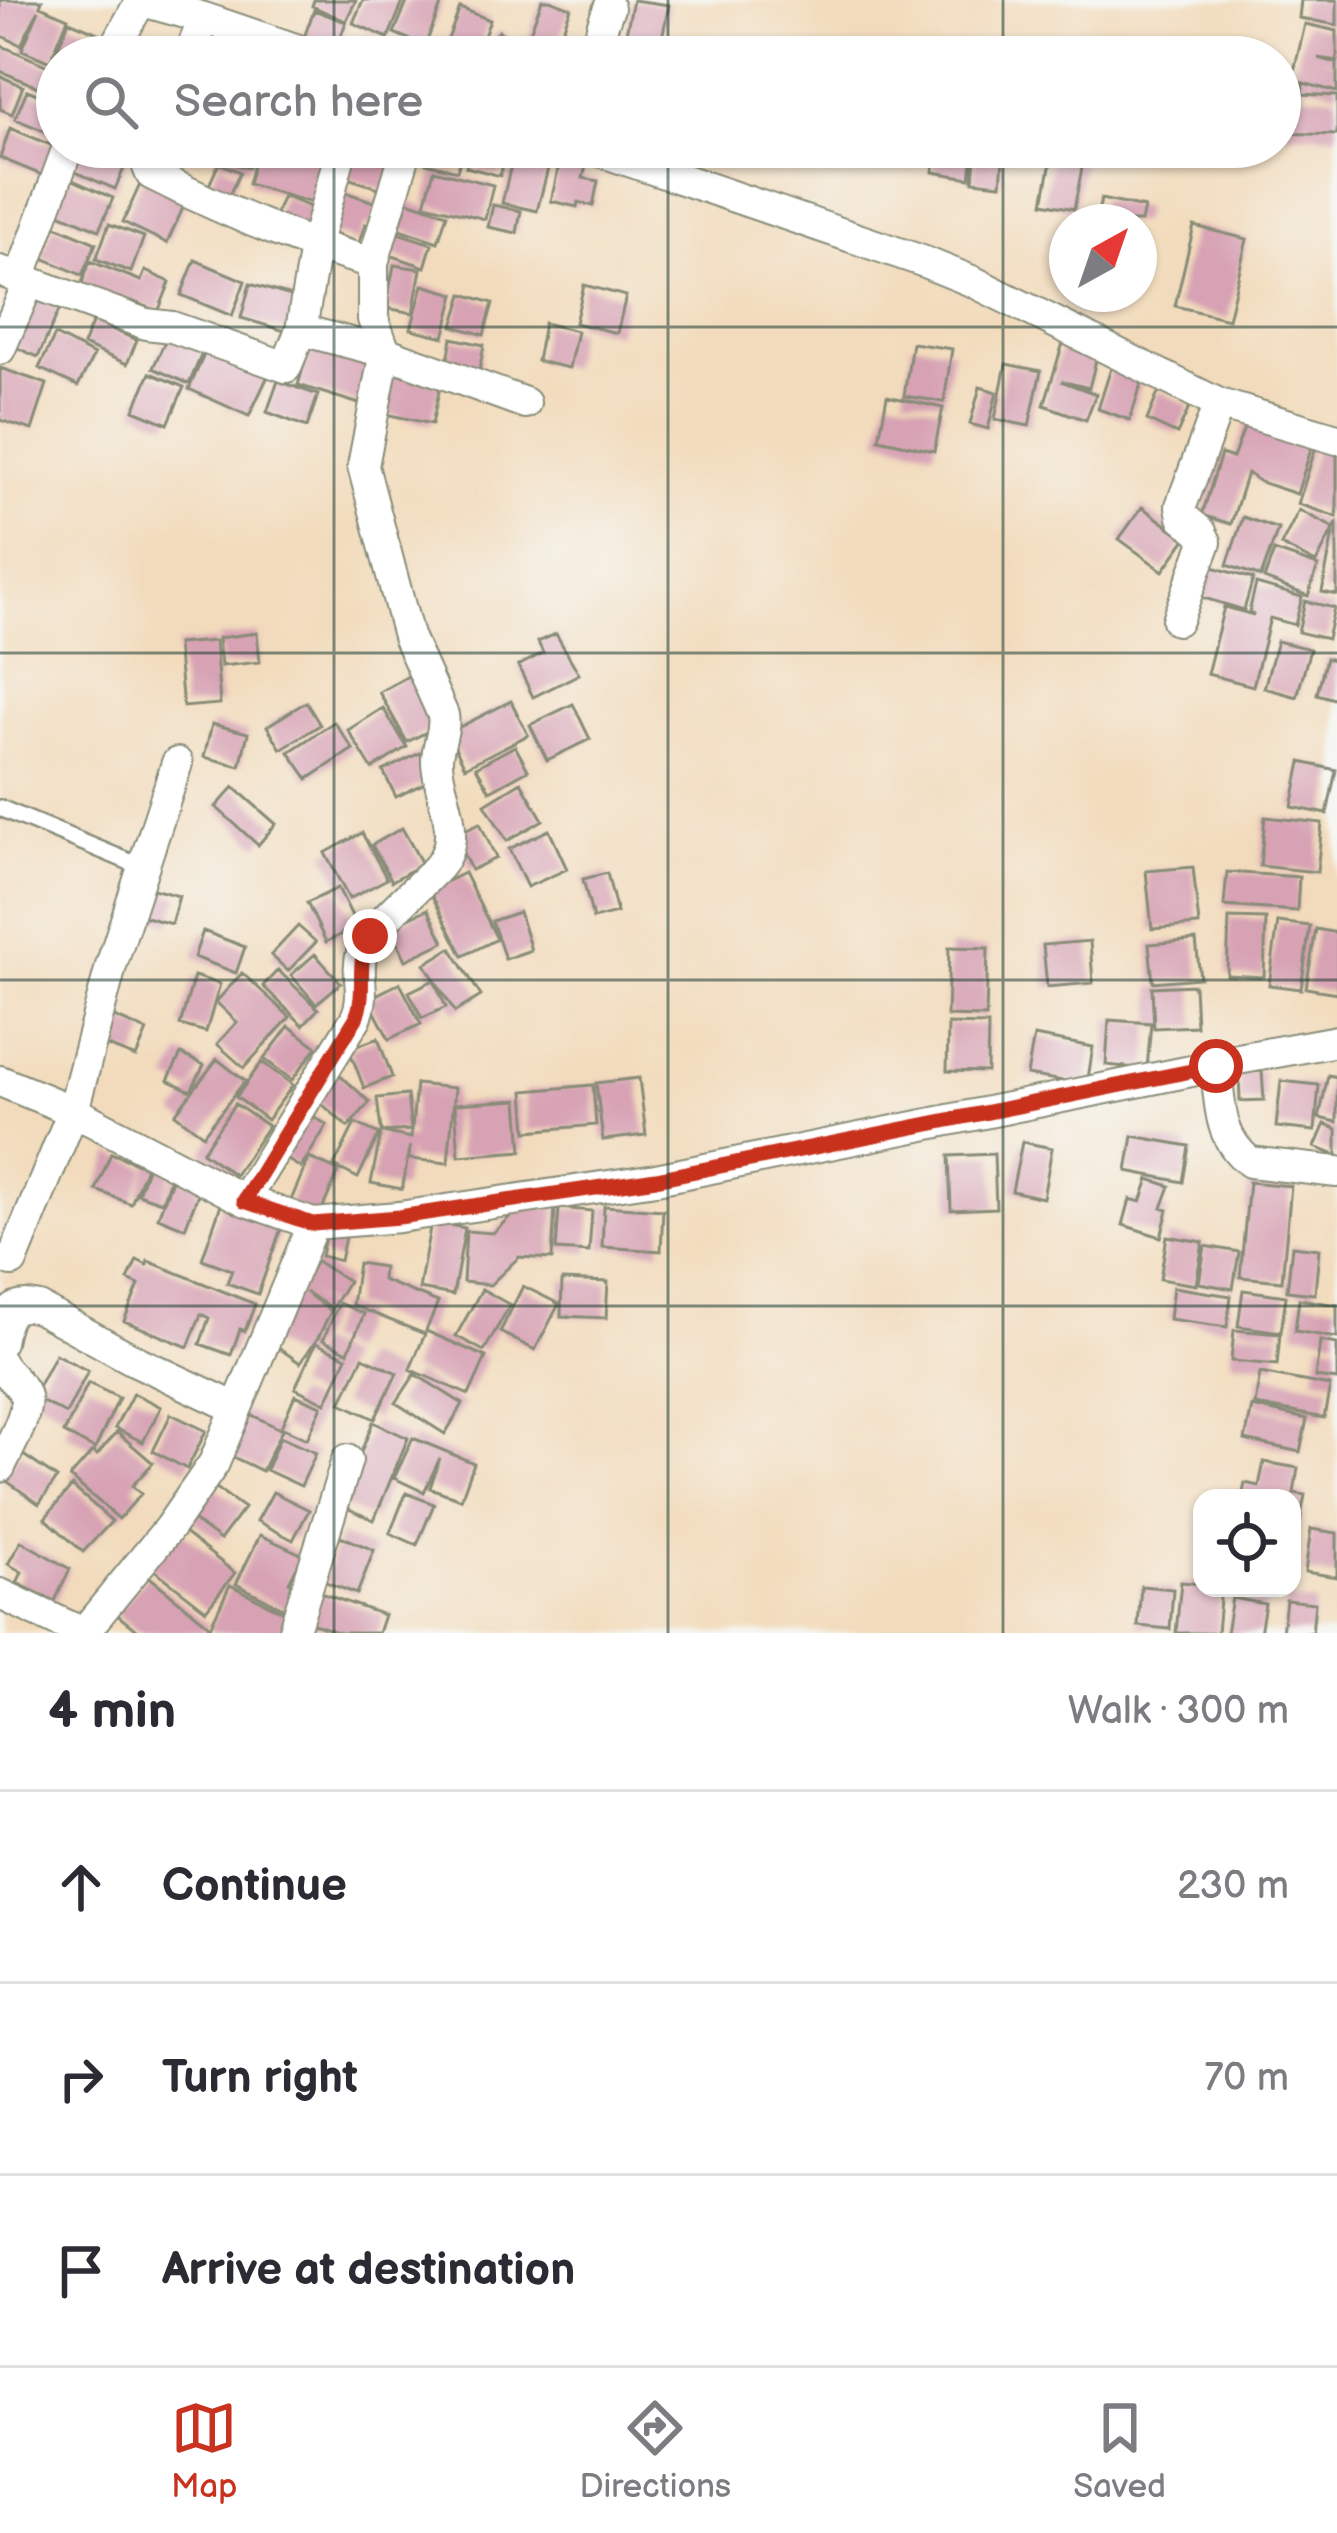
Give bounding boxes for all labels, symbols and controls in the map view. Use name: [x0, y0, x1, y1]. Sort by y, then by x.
search box: [36, 36, 1301, 168]
icon: search: [78, 69, 144, 135]
text: Search here: [174, 75, 423, 130]
north arrow: [1049, 204, 1157, 312]
route end: [343, 909, 397, 963]
route start: [1189, 1039, 1243, 1093]
map controls: [1193, 1489, 1301, 1597]
button: locate: [1193, 1489, 1301, 1597]
text: 4 min: [48, 1681, 176, 1742]
text: Walk · 300 m: [1068, 1688, 1289, 1735]
icon: ahead: [48, 1854, 114, 1920]
text: Continue: [162, 1859, 347, 1914]
text: 230 m: [1177, 1863, 1289, 1910]
icon: right: [48, 2046, 114, 2112]
text: Turn right: [162, 2051, 358, 2106]
text: 70 m: [1204, 2055, 1289, 2102]
icon: arrive: [48, 2238, 114, 2304]
text: Arrive at destination: [162, 2243, 575, 2298]
tab: Map: [171, 2395, 237, 2507]
tab: Directions: [580, 2395, 731, 2507]
tab: Saved: [1073, 2395, 1166, 2507]

